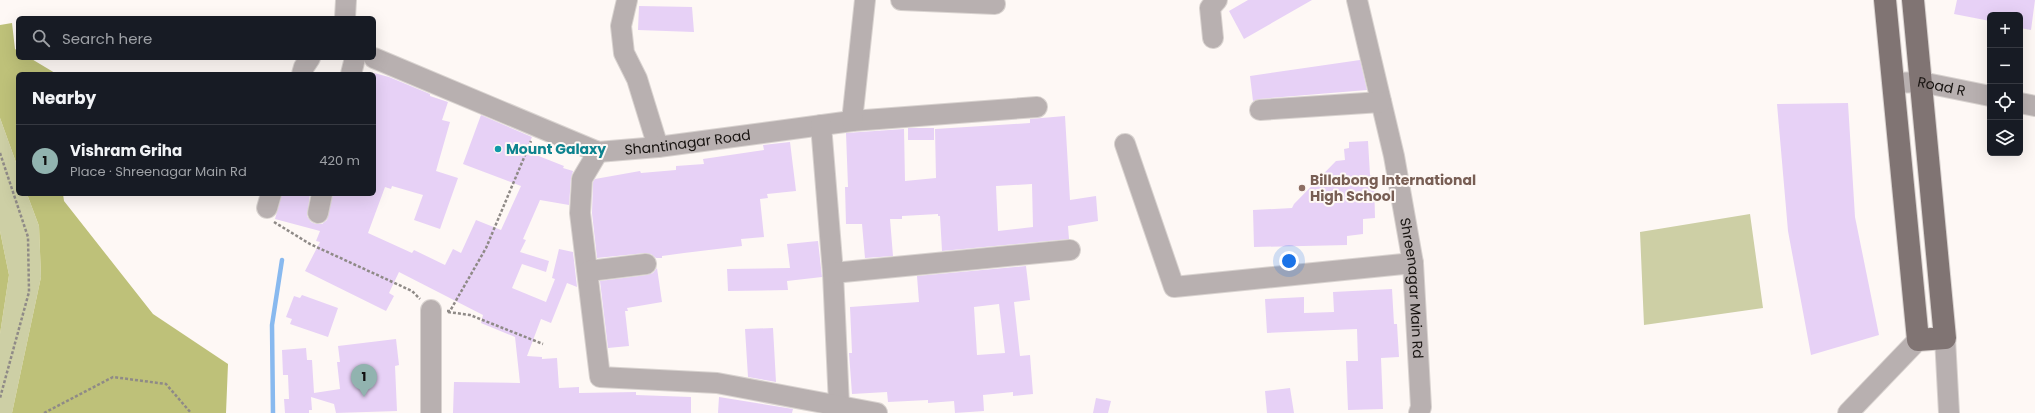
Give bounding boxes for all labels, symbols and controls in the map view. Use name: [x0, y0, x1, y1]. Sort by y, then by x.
map controls: [1987, 12, 2023, 156]
button: +: [1987, 12, 2023, 48]
search box: [16, 16, 376, 60]
icon: search: [30, 27, 52, 49]
text: Search here: [62, 28, 152, 49]
button: −: [1987, 48, 2023, 84]
street label: Road R: [1916, 72, 1967, 101]
button: locate: [1987, 84, 2023, 120]
text: Nearby: [32, 86, 96, 110]
button: layers: [1987, 120, 2023, 156]
street label: Shantinagar Road: [624, 125, 752, 160]
place label: Mount Galaxy: [506, 139, 606, 159]
text: Vishram Griha: [70, 140, 182, 161]
marker: Mount Galaxy: [493, 144, 503, 154]
text: 1: [43, 151, 47, 170]
text: 420 m: [319, 151, 360, 170]
text: Place · Shreenagar Main Rd: [70, 162, 247, 181]
place label: Billabong International High School: [1310, 170, 1476, 206]
marker: Billabong International High School: [1297, 183, 1307, 193]
street label: Shreenagar Main Rd: [1395, 216, 1428, 359]
your location: [1279, 251, 1299, 271]
pin: 1: [351, 364, 377, 397]

